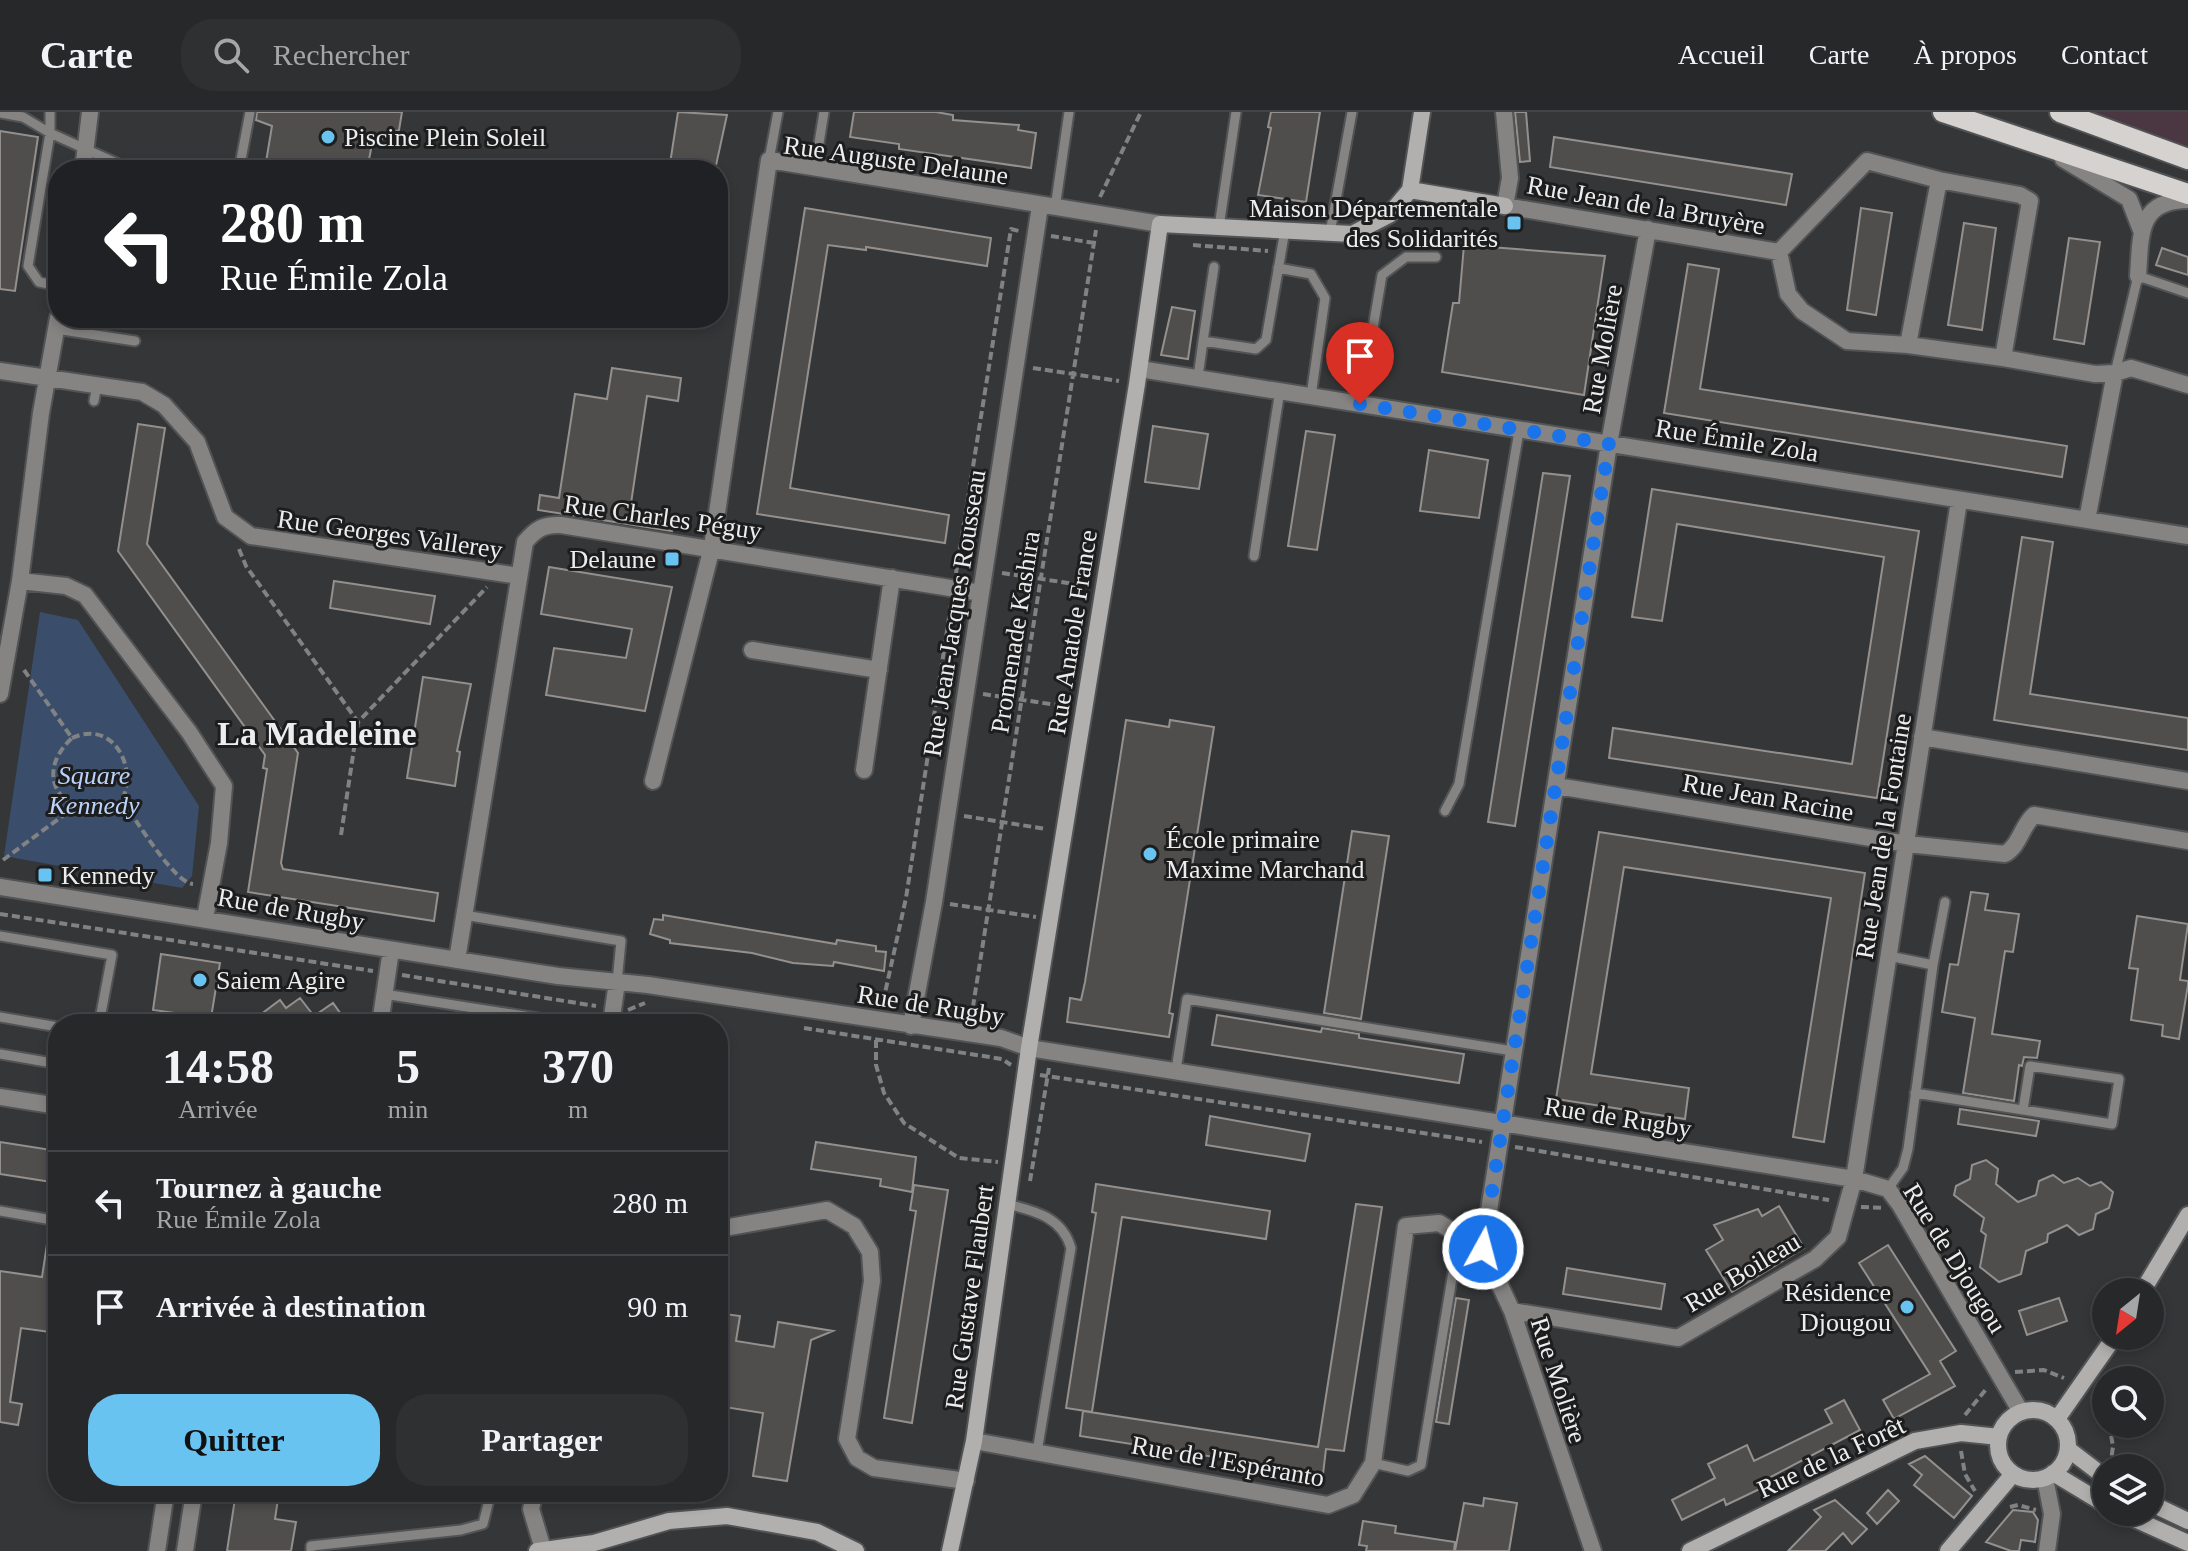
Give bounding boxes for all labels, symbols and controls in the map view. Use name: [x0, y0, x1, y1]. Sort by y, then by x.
search box: [181, 19, 741, 91]
icon: search: [209, 33, 253, 77]
text: Carte: [40, 34, 133, 76]
text: Rechercher: [273, 38, 409, 71]
text: Accueil: [1678, 39, 1765, 70]
text: Carte: [1809, 39, 1869, 70]
text: À propos: [1913, 39, 2017, 70]
text: Contact: [2061, 39, 2148, 70]
place label: Piscine Plein Soleil: [344, 123, 546, 152]
marker: Piscine Plein Soleil: [319, 128, 337, 146]
street label: Rue Auguste Delaune: [782, 130, 1010, 191]
street label: Rue Jean de la Bruyère: [1525, 170, 1767, 241]
icon: left: [88, 192, 192, 296]
text: 280 m: [220, 192, 365, 254]
place label: Maison Départementale des Solidarités: [1249, 194, 1498, 253]
marker: Maison Départementale des Solidarités: [1505, 214, 1523, 232]
text: Rue Émile Zola: [220, 258, 448, 298]
street label: Rue Molière: [1577, 282, 1628, 416]
pin: [1326, 322, 1394, 404]
icon: arrive: [1338, 334, 1382, 378]
street label: Rue Émile Zola: [1653, 413, 1821, 468]
street label: Rue Jean-Jacques Rousseau: [917, 467, 992, 759]
street label: Rue Charles Péguy: [562, 489, 764, 546]
street label: Rue Georges Vallerey: [275, 504, 504, 565]
street label: Promenade Kashira: [985, 528, 1046, 735]
street label: Rue Anatole France: [1042, 528, 1103, 736]
place label: Delaune: [569, 545, 656, 574]
marker: Delaune: [663, 550, 681, 568]
street label: Rue Jean de la Fontaine: [1850, 711, 1917, 961]
district label: La Madeleine: [217, 715, 417, 752]
park label: Square Kennedy: [48, 761, 140, 820]
street label: Rue Jean Racine: [1680, 768, 1856, 827]
place label: École primaire Maxime Marchand: [1166, 825, 1365, 884]
marker: École primaire Maxime Marchand: [1141, 845, 1159, 863]
place label: Kennedy: [61, 861, 155, 890]
marker: Kennedy: [36, 866, 54, 884]
street label: Rue de Rugby: [215, 882, 367, 937]
place label: Saiem Agire: [216, 966, 345, 995]
marker: Saiem Agire: [191, 971, 209, 989]
street label: Rue de Rugby: [855, 980, 1007, 1031]
text: 14:58: [162, 1040, 274, 1093]
text: 5: [396, 1040, 420, 1093]
text: 370: [542, 1040, 614, 1093]
street label: Rue de Rugby: [1542, 1092, 1694, 1143]
text: Arrivée: [178, 1095, 258, 1124]
text: min: [388, 1095, 428, 1124]
text: m: [568, 1095, 588, 1124]
text: Tournez à gauche: [156, 1171, 382, 1204]
street label: Rue de Djougou: [1897, 1178, 2012, 1338]
icon: left: [88, 1181, 132, 1225]
street label: Rue Gustave Flaubert: [939, 1182, 1000, 1411]
text: 280 m: [612, 1186, 688, 1219]
text: Rue Émile Zola: [156, 1205, 321, 1234]
position arrow: [1441, 1207, 1525, 1291]
street label: Rue Boileau: [1679, 1227, 1805, 1318]
place label: Résidence Djougou: [1784, 1278, 1891, 1337]
north arrow: [2092, 1278, 2164, 1350]
map controls: [2092, 1278, 2164, 1526]
icon: arrive: [88, 1285, 132, 1329]
text: Arrivée à destination: [156, 1290, 426, 1323]
text: 90 m: [627, 1290, 688, 1323]
marker: Résidence Djougou: [1898, 1298, 1916, 1316]
street label: Rue Molière: [1525, 1314, 1593, 1447]
button: search: [2092, 1366, 2164, 1438]
button: Quitter: [88, 1394, 380, 1486]
button: Partager: [396, 1394, 688, 1486]
street label: Rue de la Forêt: [1753, 1410, 1910, 1504]
street label: Rue de l'Espéranto: [1129, 1430, 1327, 1493]
button: layers: [2092, 1454, 2164, 1526]

